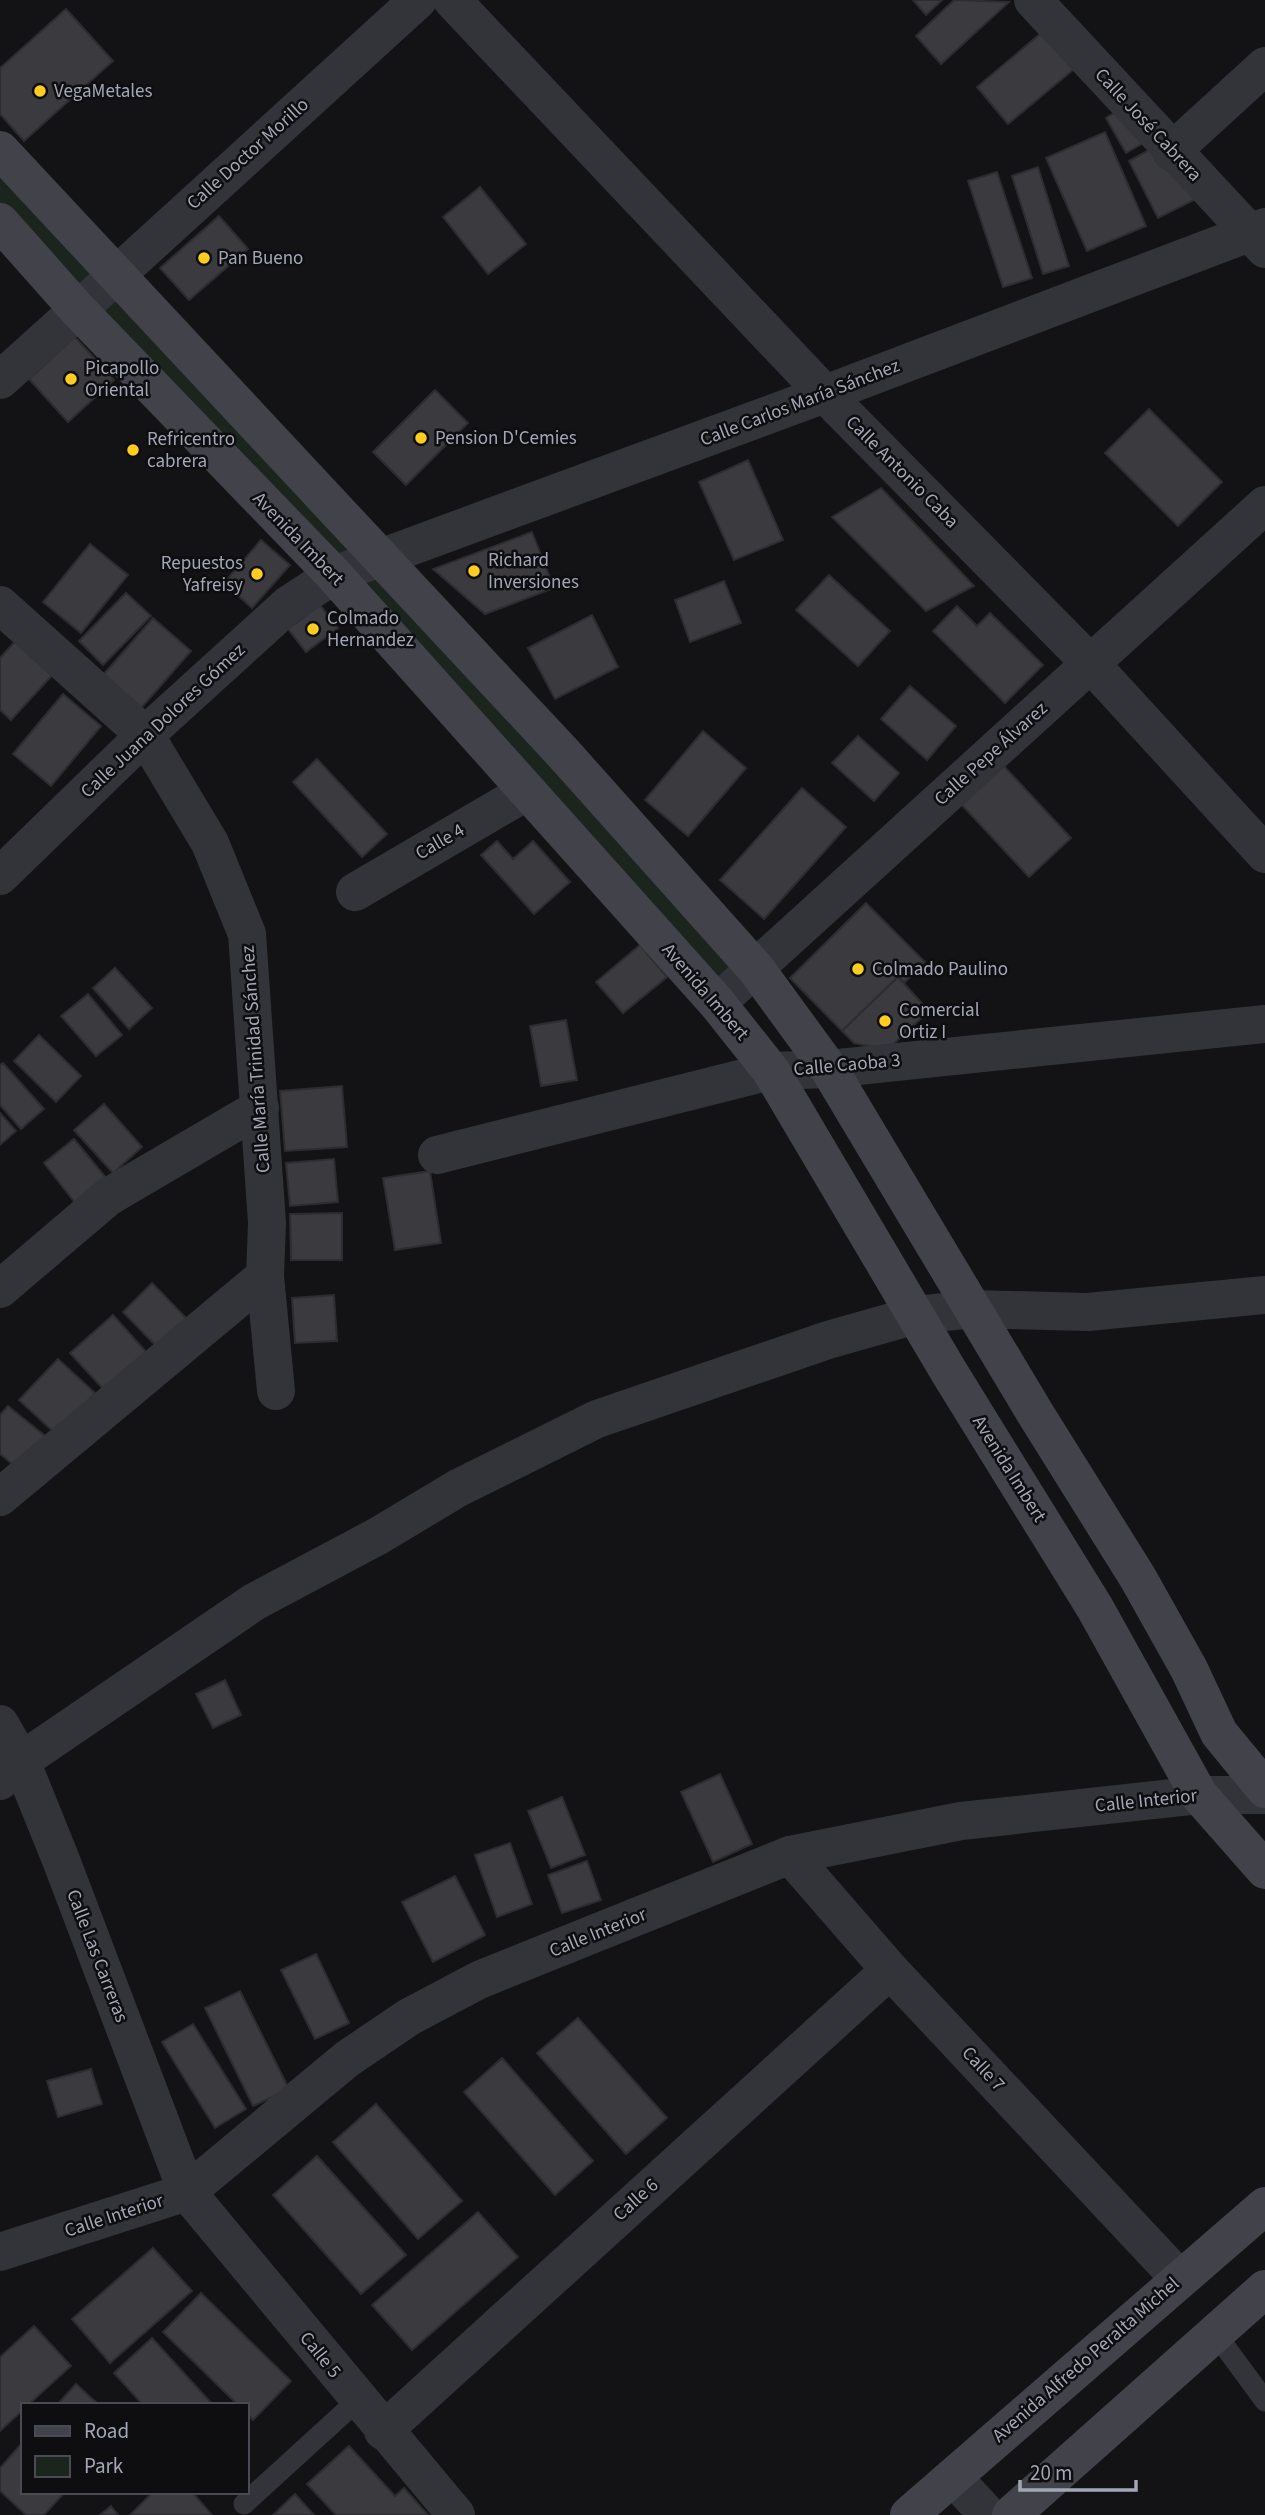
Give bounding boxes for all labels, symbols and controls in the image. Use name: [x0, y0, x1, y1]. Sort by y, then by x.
street label: Calle José Cabrera: [1088, 62, 1208, 188]
place label: VegaMetales: [54, 78, 152, 105]
marker: VegaMetales: [32, 83, 48, 99]
street label: Calle Doctor Morillo: [181, 92, 315, 216]
place label: Pan Bueno: [218, 245, 303, 272]
marker: Pan Bueno: [196, 250, 212, 266]
street label: Calle Carlos María Sánchez: [696, 352, 904, 454]
place label: Picapollo Oriental: [85, 355, 159, 404]
marker: Picapollo Oriental: [63, 371, 79, 387]
street label: Calle Antonio Caba: [839, 409, 965, 535]
place label: Pension D'Cemies: [435, 425, 577, 452]
place label: Refricentro cabrera: [147, 426, 235, 475]
marker: Pension D'Cemies: [413, 430, 429, 446]
marker: Refricentro cabrera: [125, 442, 141, 458]
street label: Avenida Imbert: [246, 486, 350, 592]
place label: Richard Inversiones: [488, 547, 579, 596]
place label: Repuestos Yafreisy: [161, 550, 243, 599]
marker: Richard Inversiones: [466, 563, 482, 579]
marker: Repuestos Yafreisy: [249, 566, 265, 582]
place label: Colmado Hernandez: [327, 605, 414, 654]
marker: Colmado Hernandez: [305, 621, 321, 637]
street label: Calle Juana Dolores Gómez: [75, 637, 251, 805]
street label: Calle Pepe Álvarez: [928, 696, 1054, 812]
street label: Calle 4: [410, 817, 470, 867]
street label: Avenida Imbert: [655, 937, 755, 1047]
street label: Calle María Trinidad Sánchez: [235, 944, 277, 1174]
place label: Colmado Paulino: [872, 956, 1008, 983]
marker: Colmado Paulino: [850, 961, 866, 977]
place label: Comercial Ortiz I: [899, 997, 980, 1046]
marker: Comercial Ortiz I: [877, 1013, 893, 1029]
street label: Calle Caoba 3: [792, 1047, 902, 1083]
street label: Avenida Imbert: [965, 1410, 1053, 1528]
street label: Calle Interior: [1094, 1782, 1199, 1820]
street label: Calle Las Carreras: [59, 1886, 135, 2026]
street label: Calle Interior: [545, 1901, 651, 1965]
street label: Calle 7: [955, 2040, 1011, 2098]
street label: Calle 6: [607, 2172, 665, 2228]
street label: Calle Interior: [61, 2187, 167, 2245]
street label: Avenida Alfredo Peralta Michel: [987, 2271, 1186, 2449]
street label: Calle 5: [293, 2326, 347, 2384]
legend: [21, 2403, 248, 2494]
text: Road: [84, 2416, 129, 2446]
scale bar: [1020, 2448, 1136, 2492]
text: Park: [84, 2451, 124, 2481]
text: 20 m: [1030, 2458, 1072, 2488]

